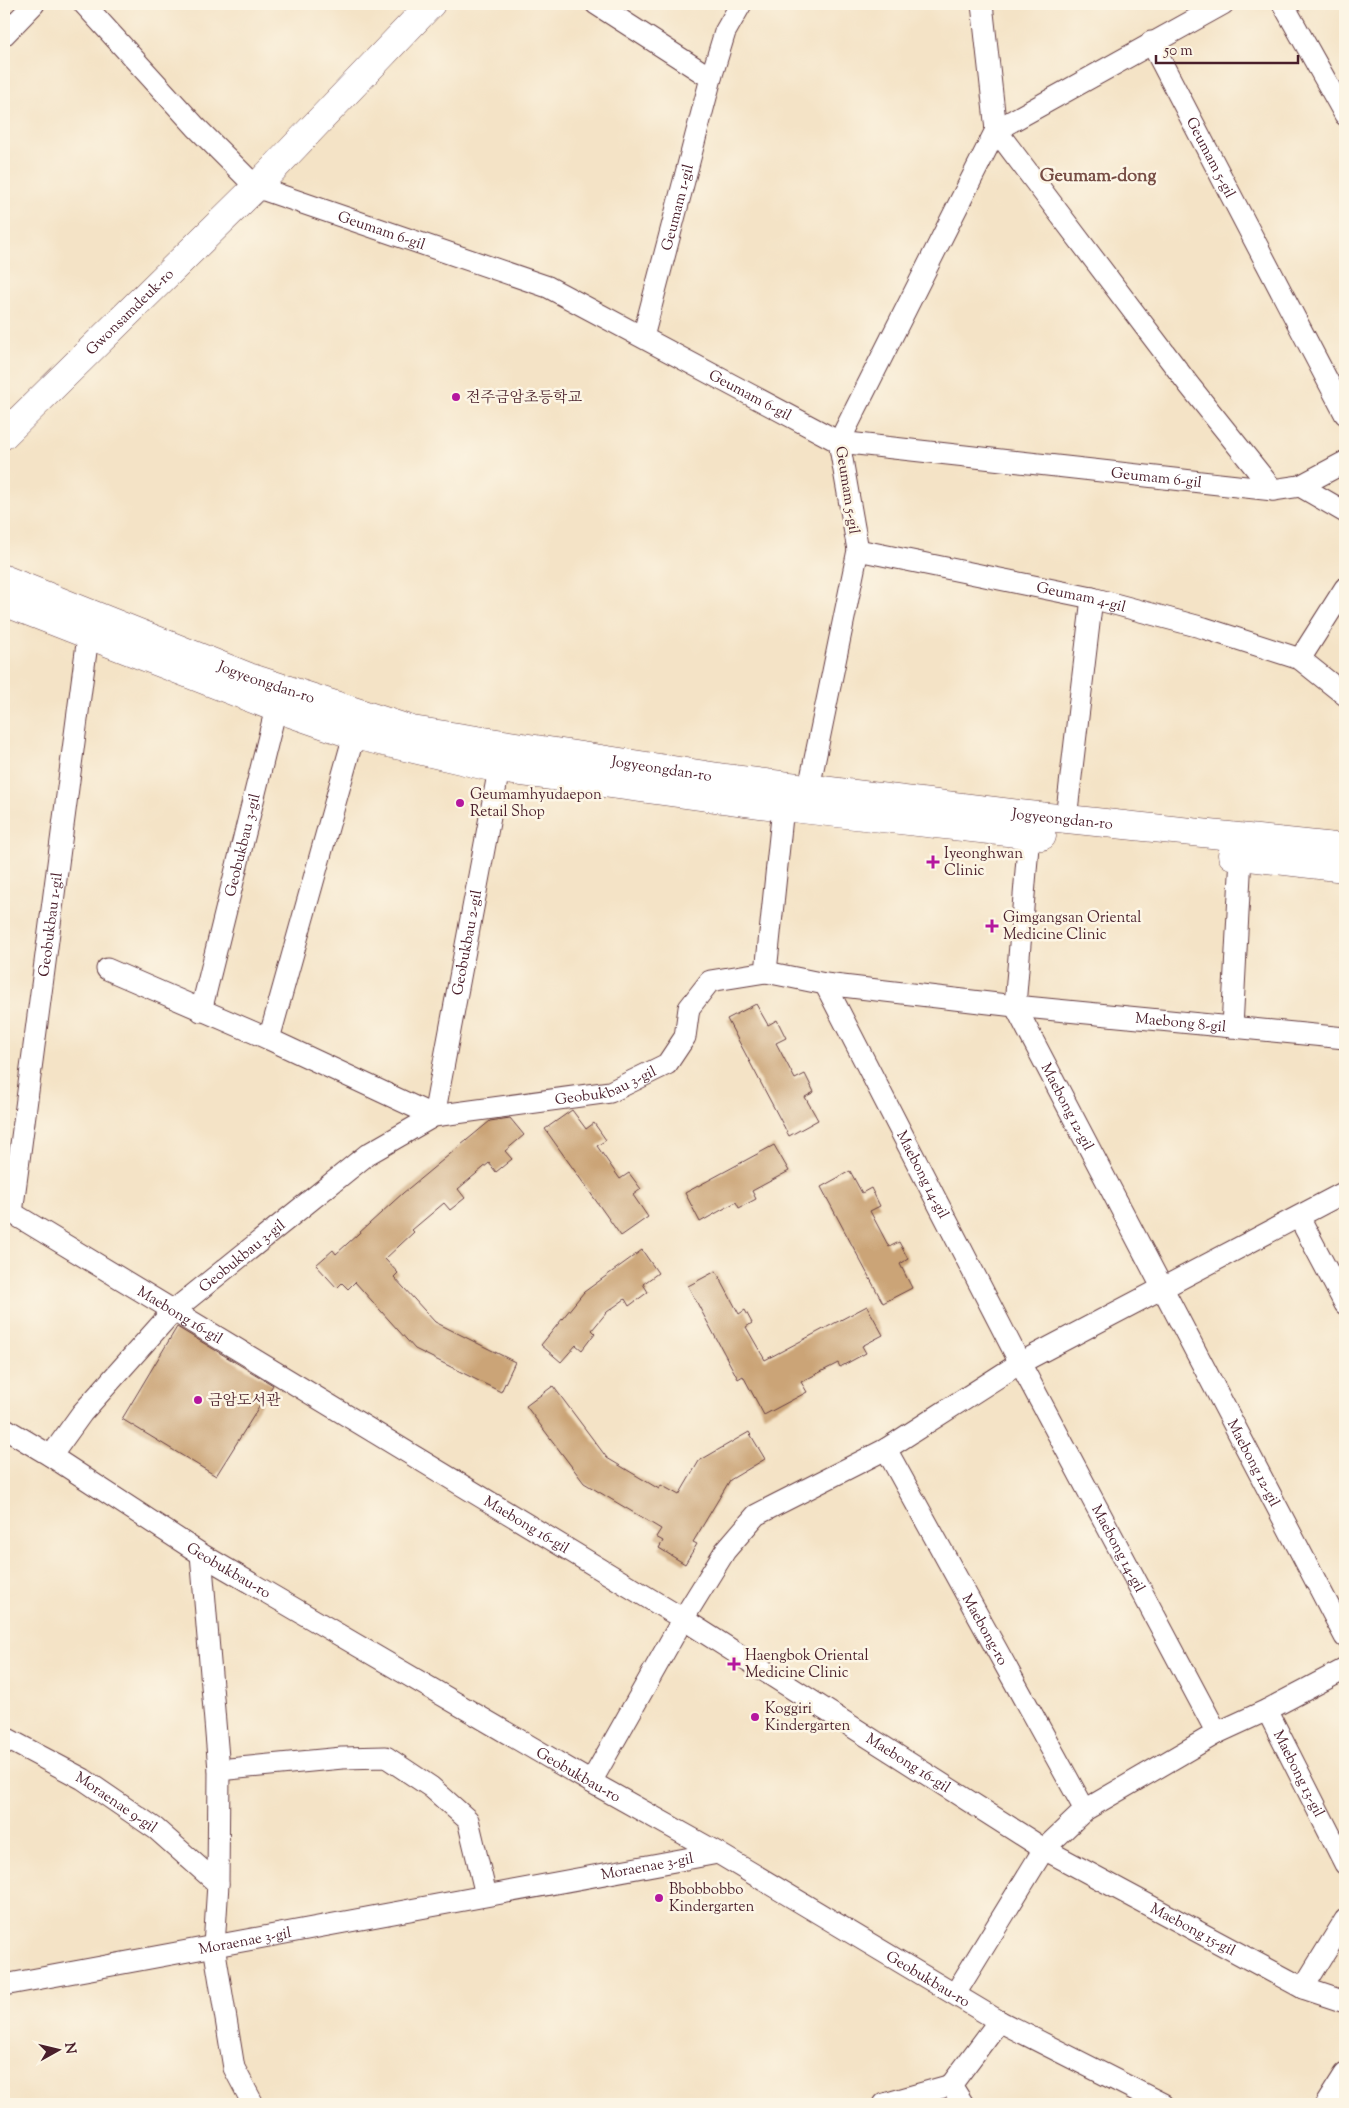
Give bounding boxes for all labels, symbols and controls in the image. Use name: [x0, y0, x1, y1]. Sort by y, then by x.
scale bar: [1156, 32, 1299, 64]
text: 50 m: [1163, 41, 1193, 62]
street label: Geumam 5-gil: [1180, 114, 1240, 202]
street label: Geumam 1-gil: [657, 162, 700, 253]
district label: Geumam-dong: [1040, 164, 1156, 190]
street label: Geumam 6-gil: [335, 207, 428, 256]
street label: Gwonsamdeuk-ro: [82, 264, 179, 361]
street label: Geumam 6-gil: [704, 365, 795, 427]
place label: 전주금암초등학교: [466, 388, 582, 409]
marker: 전주금암초등학교: [450, 391, 462, 403]
street label: Geumam 5-gil: [829, 445, 864, 536]
street label: Geumam 6-gil: [1110, 463, 1203, 494]
street label: Geumam 4-gil: [1034, 578, 1128, 619]
street label: Jogyeongdan-ro: [213, 656, 317, 710]
street label: Jogyeongdan-ro: [609, 752, 713, 788]
place label: Geumamhyudaepon Retail Shop: [470, 785, 602, 823]
street label: Geobukbau 3-gil: [221, 791, 266, 899]
marker: Geumamhyudaepon Retail Shop: [454, 797, 466, 809]
street label: Jogyeongdan-ro: [1010, 804, 1114, 836]
place label: Iyeonghwan Clinic: [944, 844, 1023, 882]
marker: Iyeonghwan Clinic: [926, 855, 940, 869]
street label: Geobukbau 1-gil: [34, 871, 69, 978]
street label: Geobukbau 2-gil: [448, 888, 488, 997]
place label: Gimgangsan Oriental Medicine Clinic: [1003, 908, 1141, 946]
marker: Gimgangsan Oriental Medicine Clinic: [985, 919, 999, 933]
street label: Maebong 8-gil: [1134, 1009, 1227, 1038]
street label: Maebong 12-gil: [1035, 1060, 1098, 1155]
street label: Geobukbau 3-gil: [554, 1062, 660, 1111]
street label: Maebong 14-gil: [890, 1127, 953, 1223]
street label: Geobukbau 3-gil: [195, 1215, 291, 1298]
street label: Maebong 16-gil: [133, 1282, 226, 1350]
place label: 금암도서관: [208, 1391, 281, 1412]
marker: 금암도서관: [192, 1394, 204, 1406]
street label: Maebong 12-gil: [1221, 1416, 1284, 1511]
street label: Maebong 16-gil: [479, 1492, 573, 1560]
street label: Maebong 14-gil: [1085, 1501, 1149, 1596]
street label: Geobukbau-ro: [182, 1538, 274, 1604]
street label: Maebong-ro: [956, 1591, 1012, 1670]
place label: Haengbok Oriental Medicine Clinic: [745, 1646, 869, 1684]
marker: Haengbok Oriental Medicine Clinic: [727, 1657, 741, 1671]
place label: Koggiri Kindergarten: [765, 1699, 851, 1737]
marker: Koggiri Kindergarten: [749, 1711, 761, 1723]
street label: Maebong 13-gil: [1267, 1727, 1329, 1821]
street label: Maebong 16-gil: [861, 1729, 954, 1799]
street label: Geobukbau-ro: [531, 1743, 624, 1808]
street label: Moraenae 9-gil: [71, 1768, 161, 1839]
street label: Moraenae 3-gil: [599, 1849, 695, 1886]
place label: Bbobbobbo Kindergarten: [669, 1880, 755, 1918]
marker: Bbobbobbo Kindergarten: [653, 1892, 665, 1904]
street label: Maebong 15-gil: [1146, 1899, 1239, 1962]
street label: Moraenae 3-gil: [197, 1923, 293, 1961]
street label: Geobukbau-ro: [881, 1947, 973, 2013]
north arrow: [32, 2026, 82, 2076]
text: N: [58, 2042, 80, 2055]

